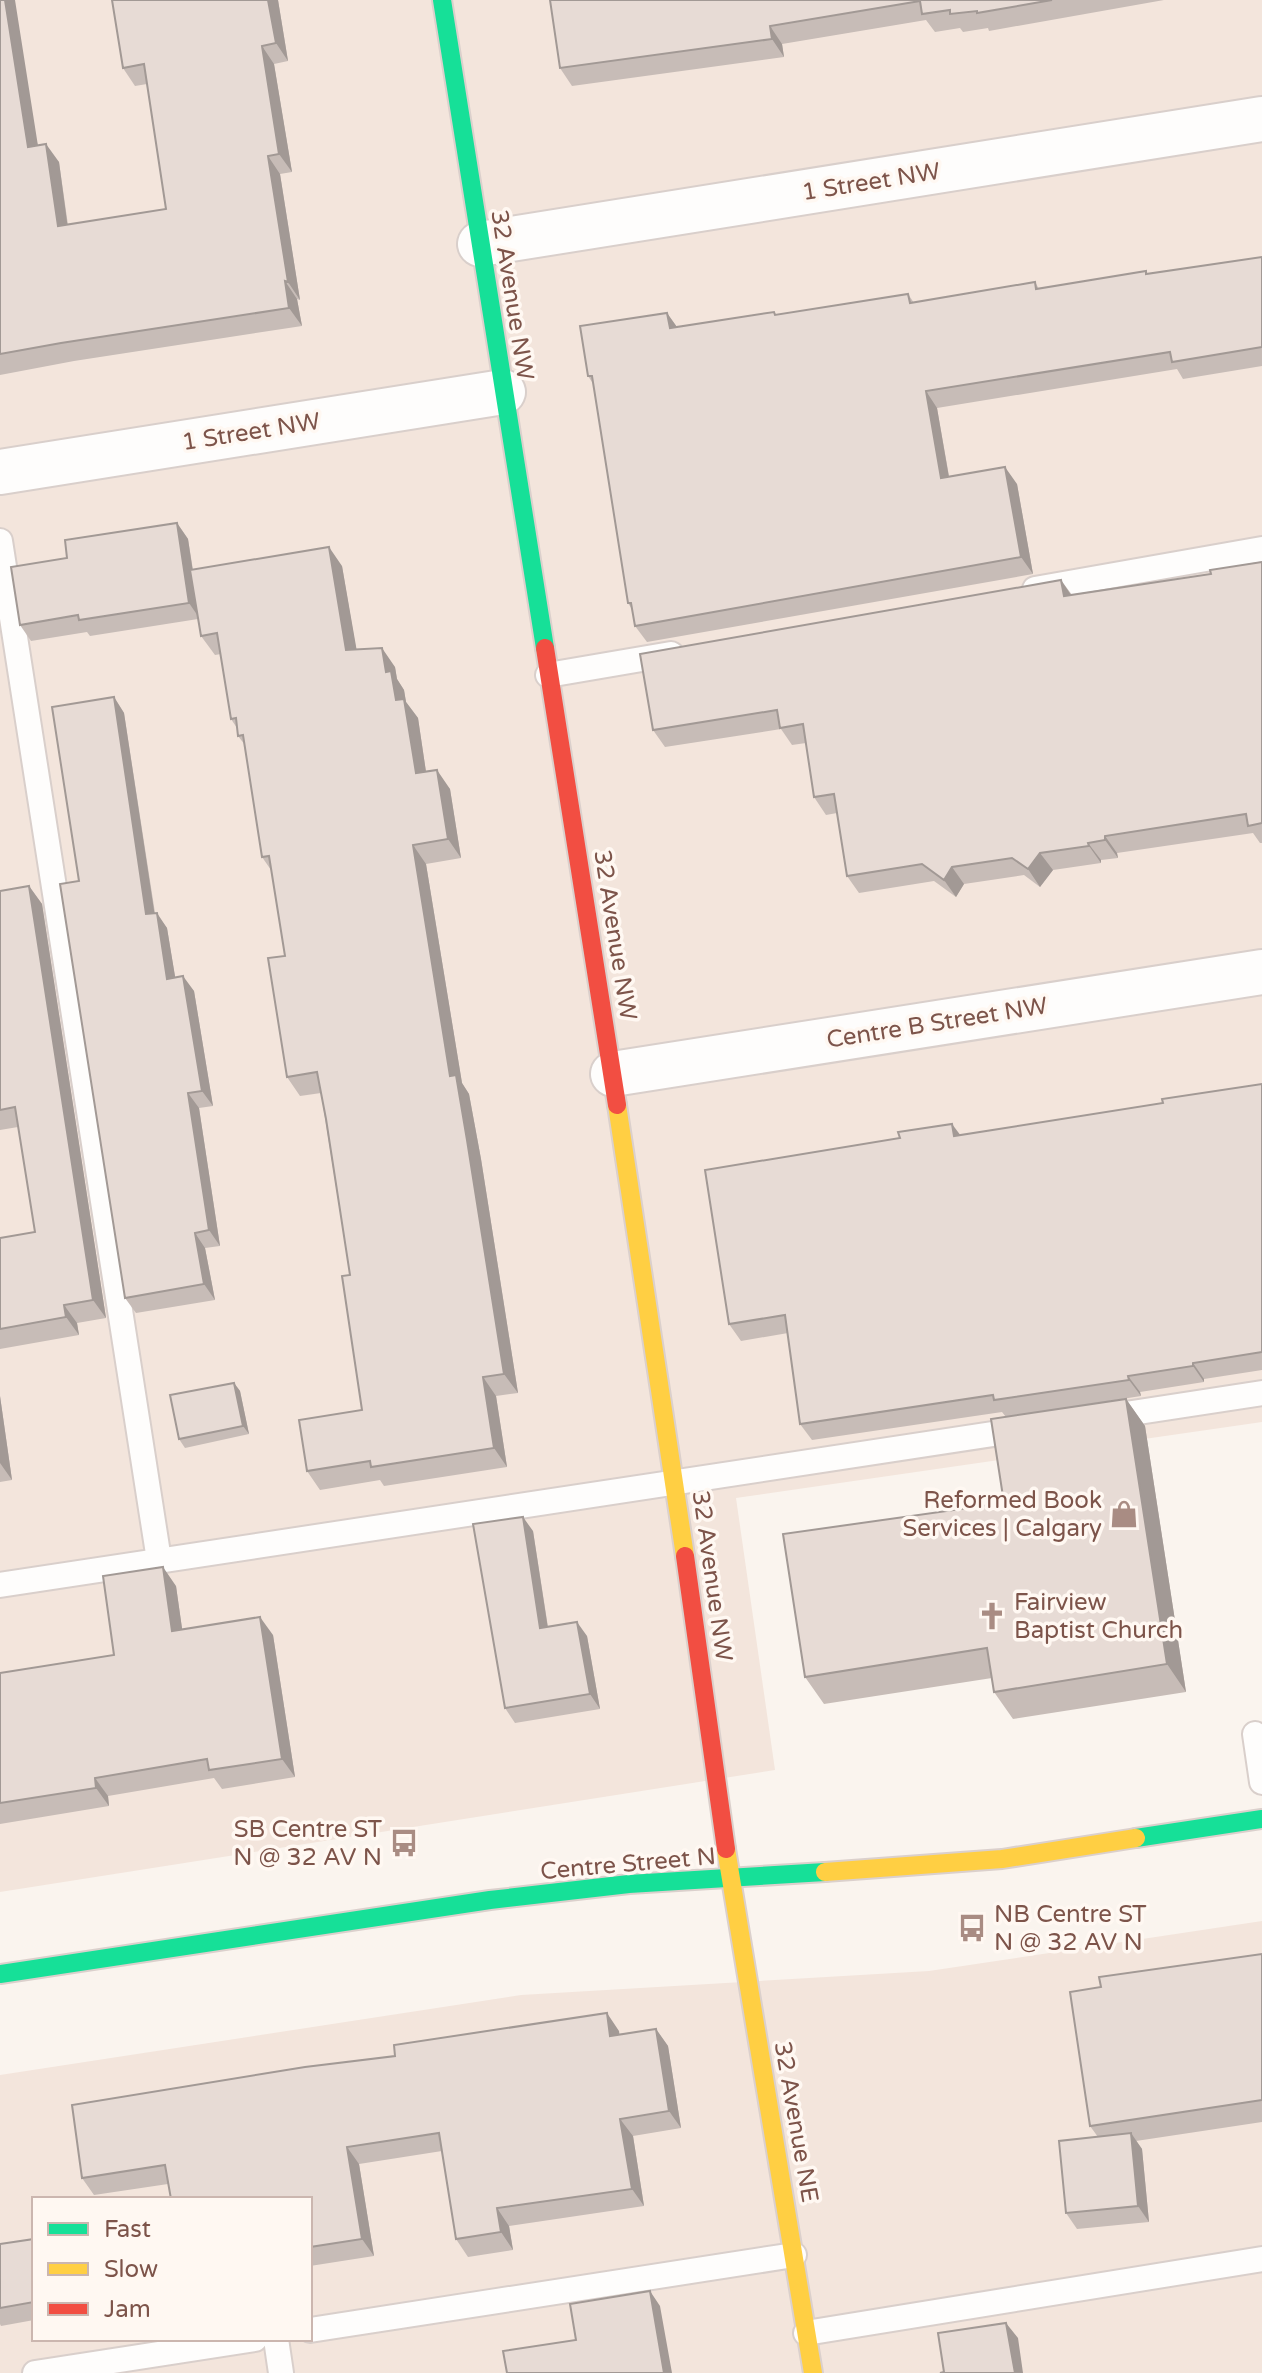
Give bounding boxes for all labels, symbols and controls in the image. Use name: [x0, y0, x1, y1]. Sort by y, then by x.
street label: 1 Street NW: [800, 157, 942, 207]
street label: 32 Avenue NW: [484, 208, 540, 382]
street label: 1 Street NW: [180, 407, 322, 457]
street label: 32 Avenue NW: [587, 848, 643, 1022]
street label: Centre B Street NW: [824, 991, 1050, 1055]
place label: Reformed Book Services | Calgary: [903, 1486, 1102, 1543]
street label: 32 Avenue NW: [686, 1489, 738, 1663]
shop icon: Reformed Book Services | Calgary: [1109, 1499, 1139, 1529]
place label: Fairview Baptist Church: [1014, 1588, 1183, 1645]
church icon: Fairview Baptist Church: [977, 1601, 1007, 1631]
place label: SB Centre ST N @ 32 AV N: [233, 1815, 382, 1872]
bus stop icon: SB Centre ST N @ 32 AV N: [389, 1828, 419, 1858]
street label: Centre Street N: [539, 1842, 717, 1886]
place label: NB Centre ST N @ 32 AV N: [994, 1900, 1147, 1957]
bus stop icon: NB Centre ST N @ 32 AV N: [957, 1913, 987, 1943]
street label: 32 Avenue NE: [768, 2039, 824, 2205]
legend: [32, 2197, 312, 2341]
text: Fast: [104, 2215, 151, 2244]
text: Slow: [104, 2255, 158, 2284]
text: Jam: [104, 2295, 151, 2324]

